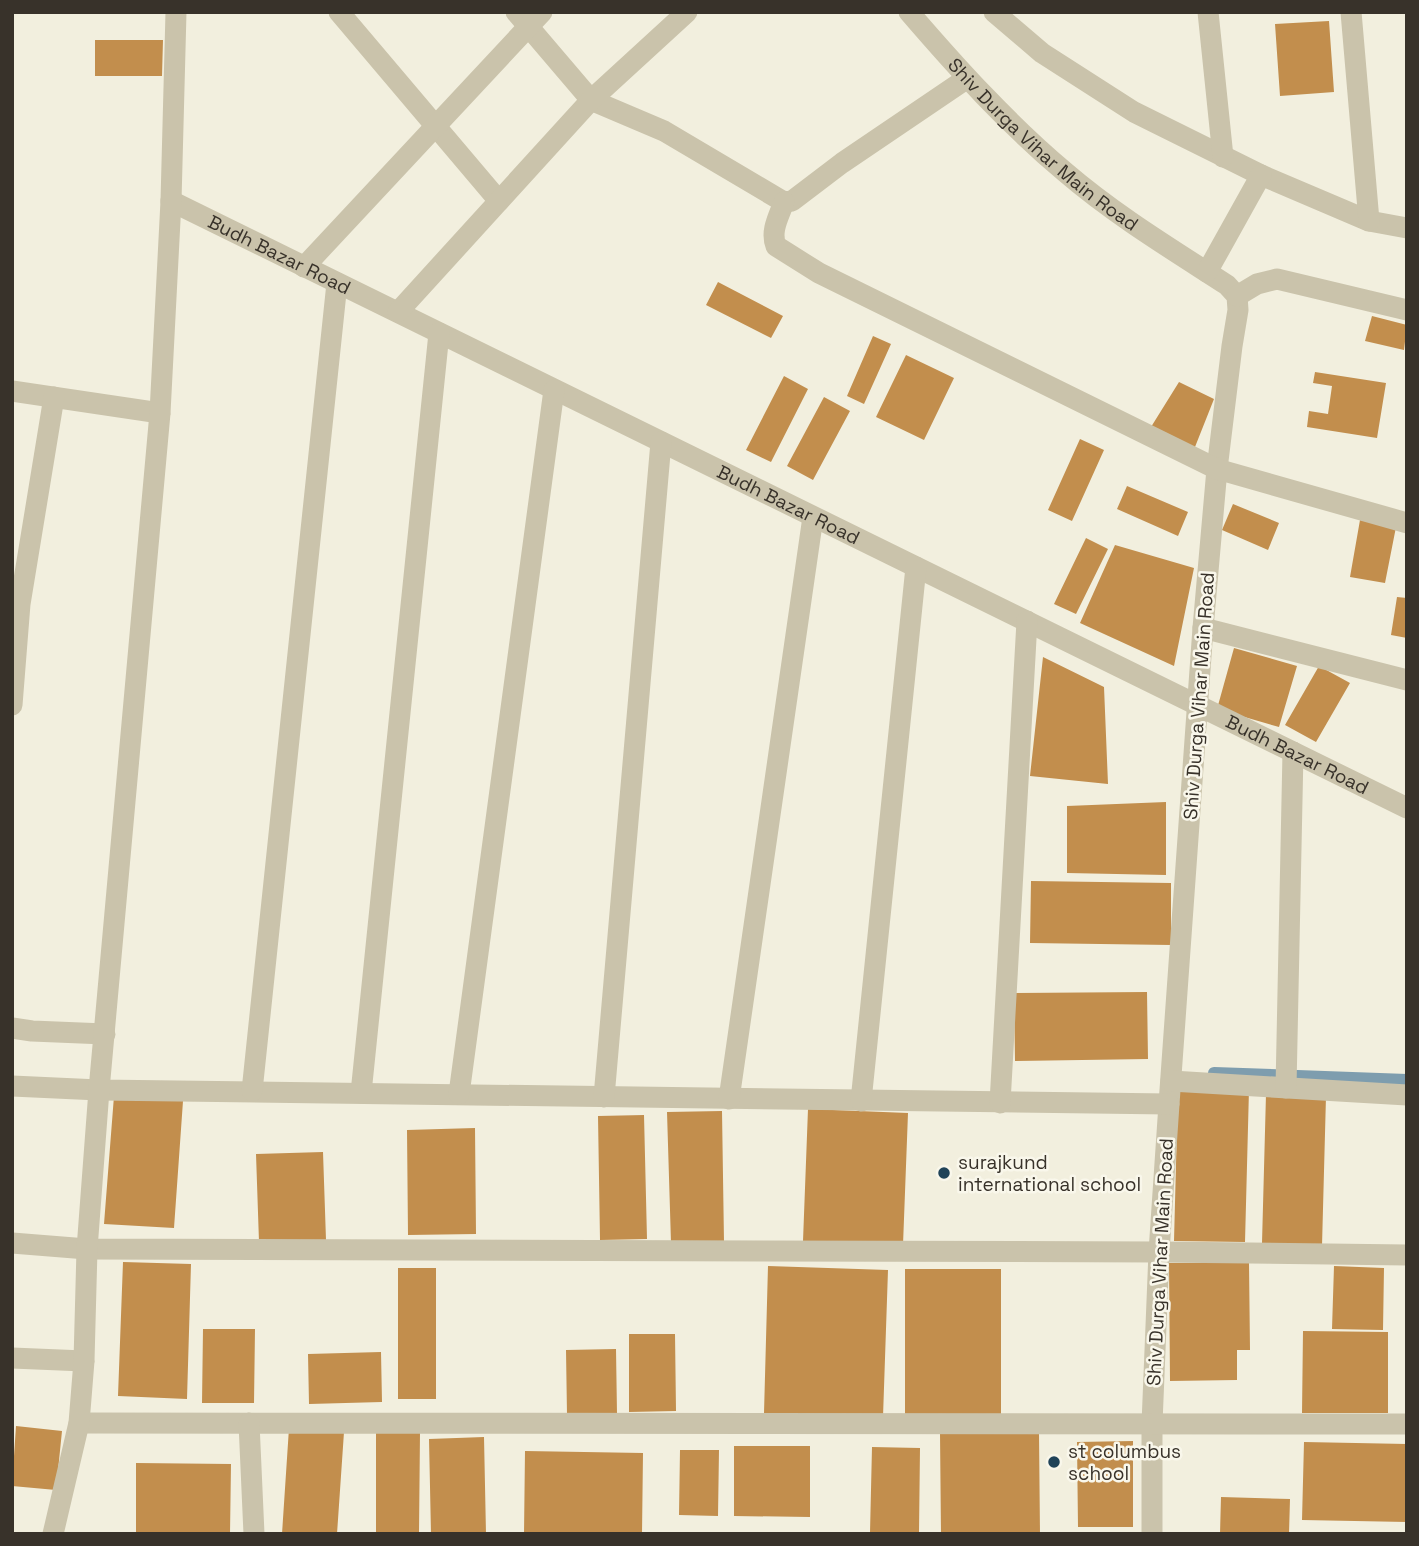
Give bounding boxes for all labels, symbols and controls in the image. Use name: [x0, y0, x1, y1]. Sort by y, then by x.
street label: Shiv Durga Vihar Main Road: [943, 52, 1143, 236]
street label: Budh Bazar Road: [204, 209, 355, 300]
street label: Budh Bazar Road: [713, 459, 864, 550]
street label: Shiv Durga Vihar Main Road: [1178, 571, 1220, 821]
street label: Budh Bazar Road: [1222, 709, 1373, 800]
street label: Shiv Durga Vihar Main Road: [1141, 1137, 1179, 1387]
place label: surajkund international school: [958, 1150, 1141, 1197]
marker: surajkund international school: [936, 1165, 952, 1181]
place label: st columbus school: [1068, 1439, 1181, 1486]
marker: st columbus school: [1046, 1454, 1062, 1470]

